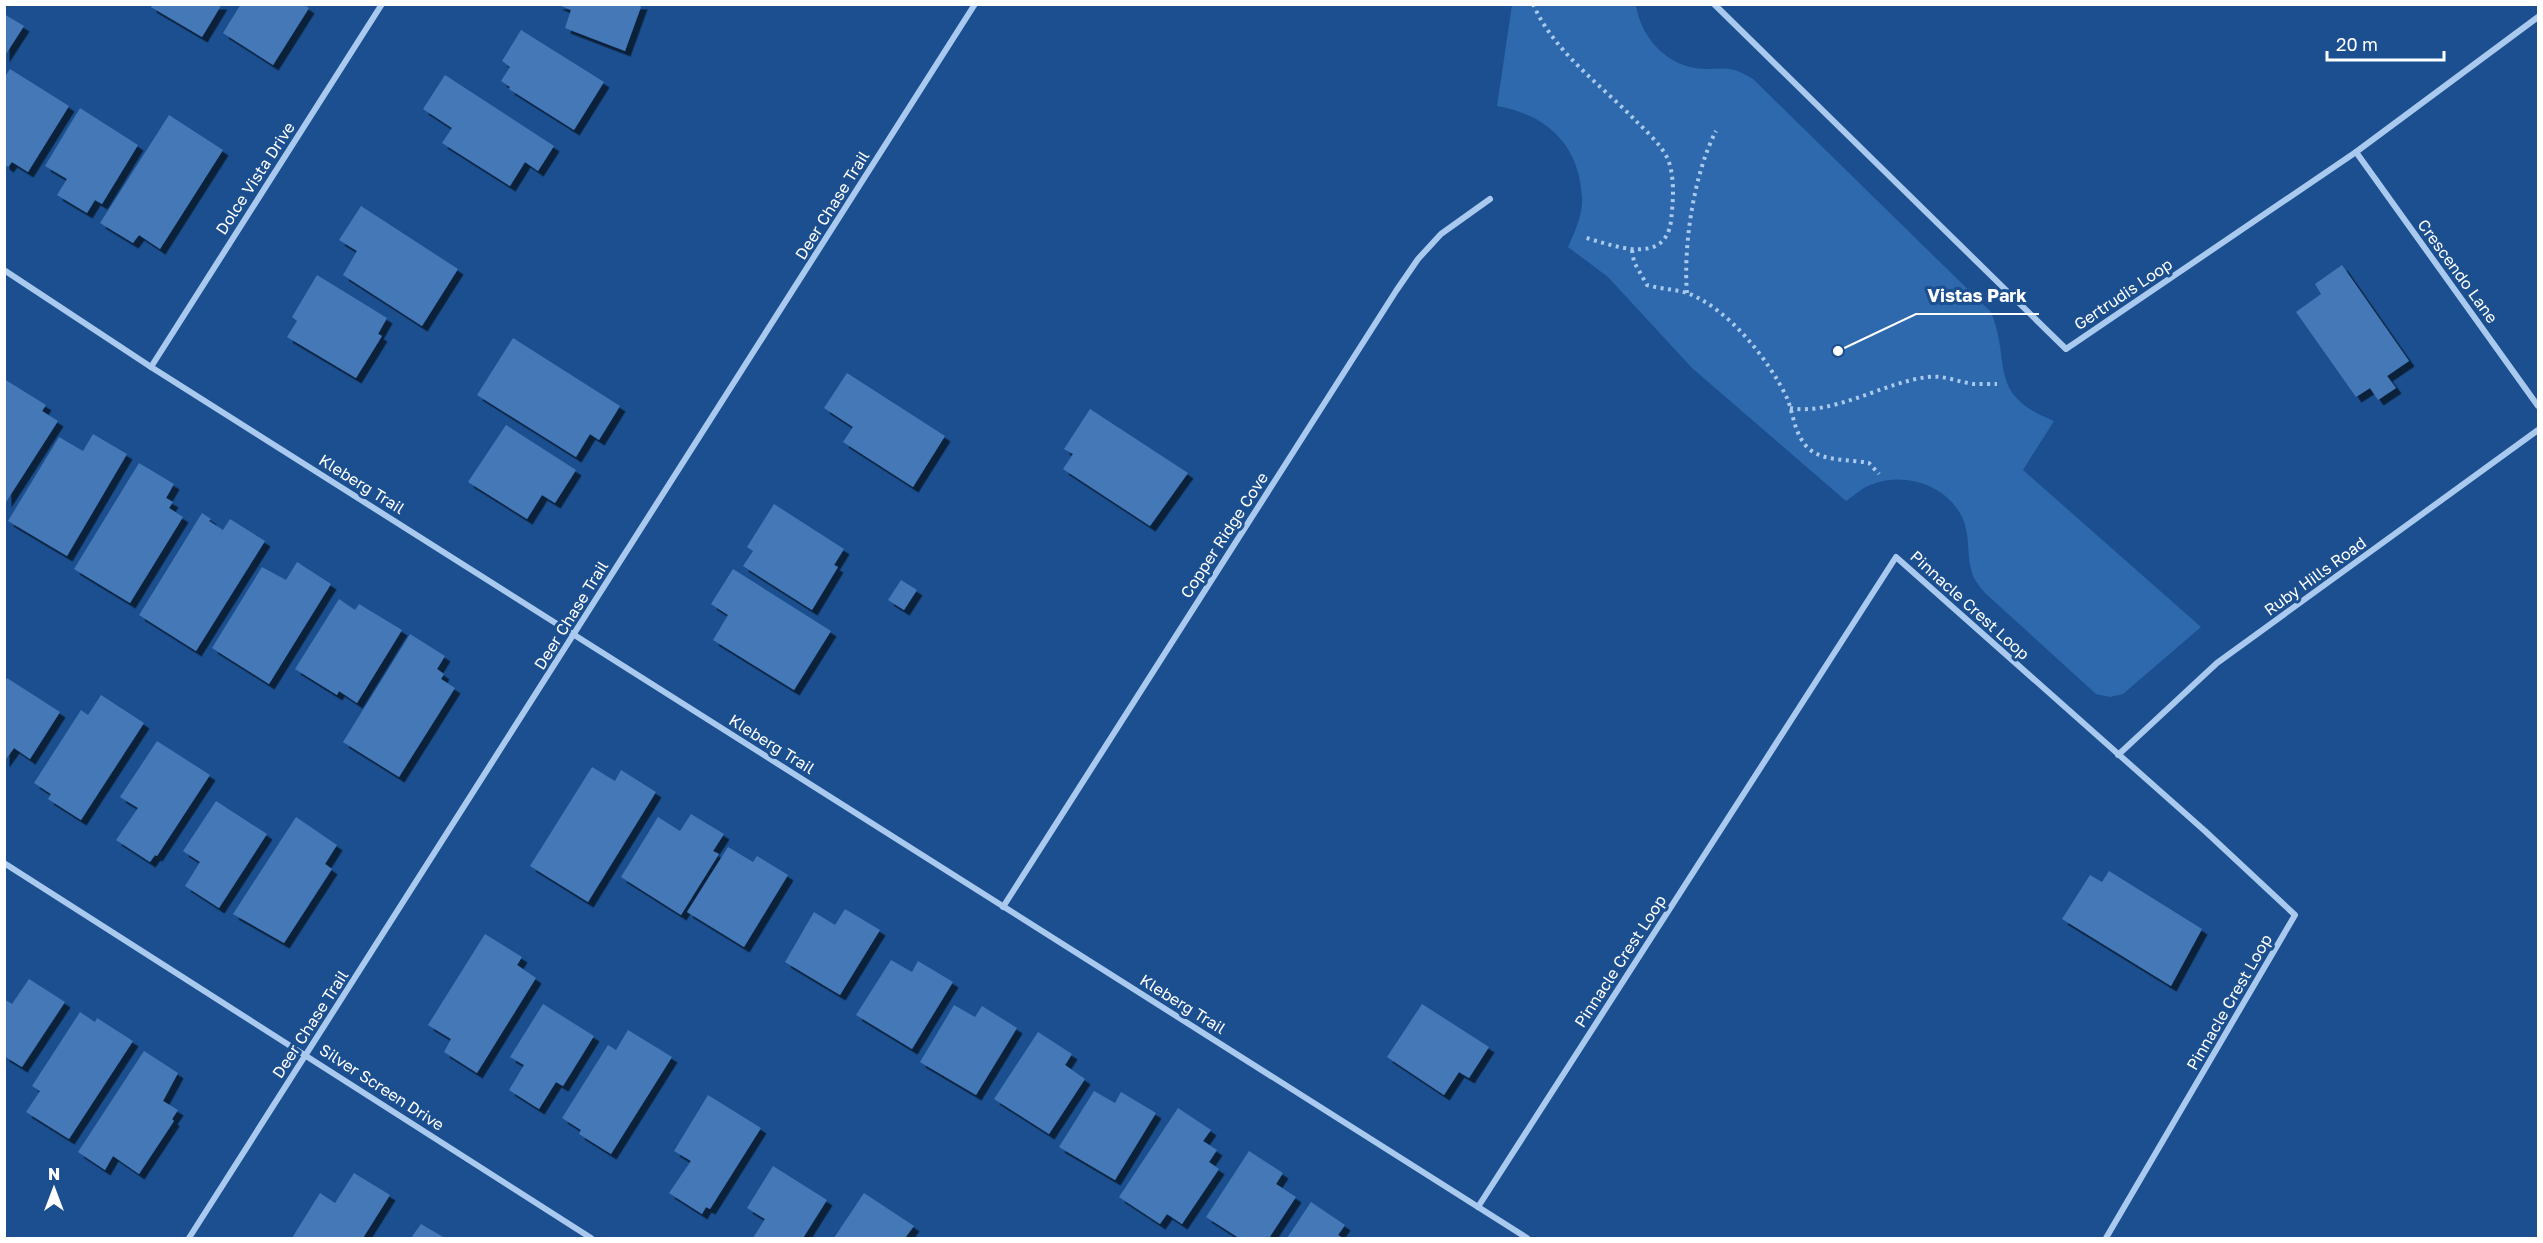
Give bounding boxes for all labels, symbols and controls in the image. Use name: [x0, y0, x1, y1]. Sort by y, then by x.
scale bar: [2327, 24, 2444, 62]
text: 20 m: [2336, 33, 2378, 55]
street label: Dolce Vista Drive: [211, 118, 299, 238]
street label: Deer Chase Trail: [791, 147, 873, 263]
street label: Crescendo Lane: [2414, 215, 2502, 327]
street label: Gertrudis Loop: [2070, 254, 2176, 334]
callout: Vistas Park: [1916, 278, 2039, 314]
text: Vistas Park: [1927, 284, 2027, 306]
street label: Kleberg Trail: [315, 450, 409, 518]
street label: Copper Ridge Cove: [1176, 468, 1272, 602]
street label: Ruby Hills Road: [2260, 532, 2370, 620]
street label: Pinnacle Crest Loop: [1906, 546, 2034, 664]
street label: Deer Chase Trail: [530, 557, 612, 673]
street label: Kleberg Trail: [725, 710, 819, 778]
street label: Pinnacle Crest Loop: [1570, 891, 1670, 1031]
street label: Pinnacle Crest Loop: [2182, 930, 2276, 1074]
street label: Deer Chase Trail: [268, 966, 352, 1082]
street label: Kleberg Trail: [1136, 970, 1230, 1038]
street label: Silver Screen Drive: [316, 1039, 448, 1135]
north arrow: [24, 1159, 84, 1219]
text: N: [48, 1164, 60, 1184]

